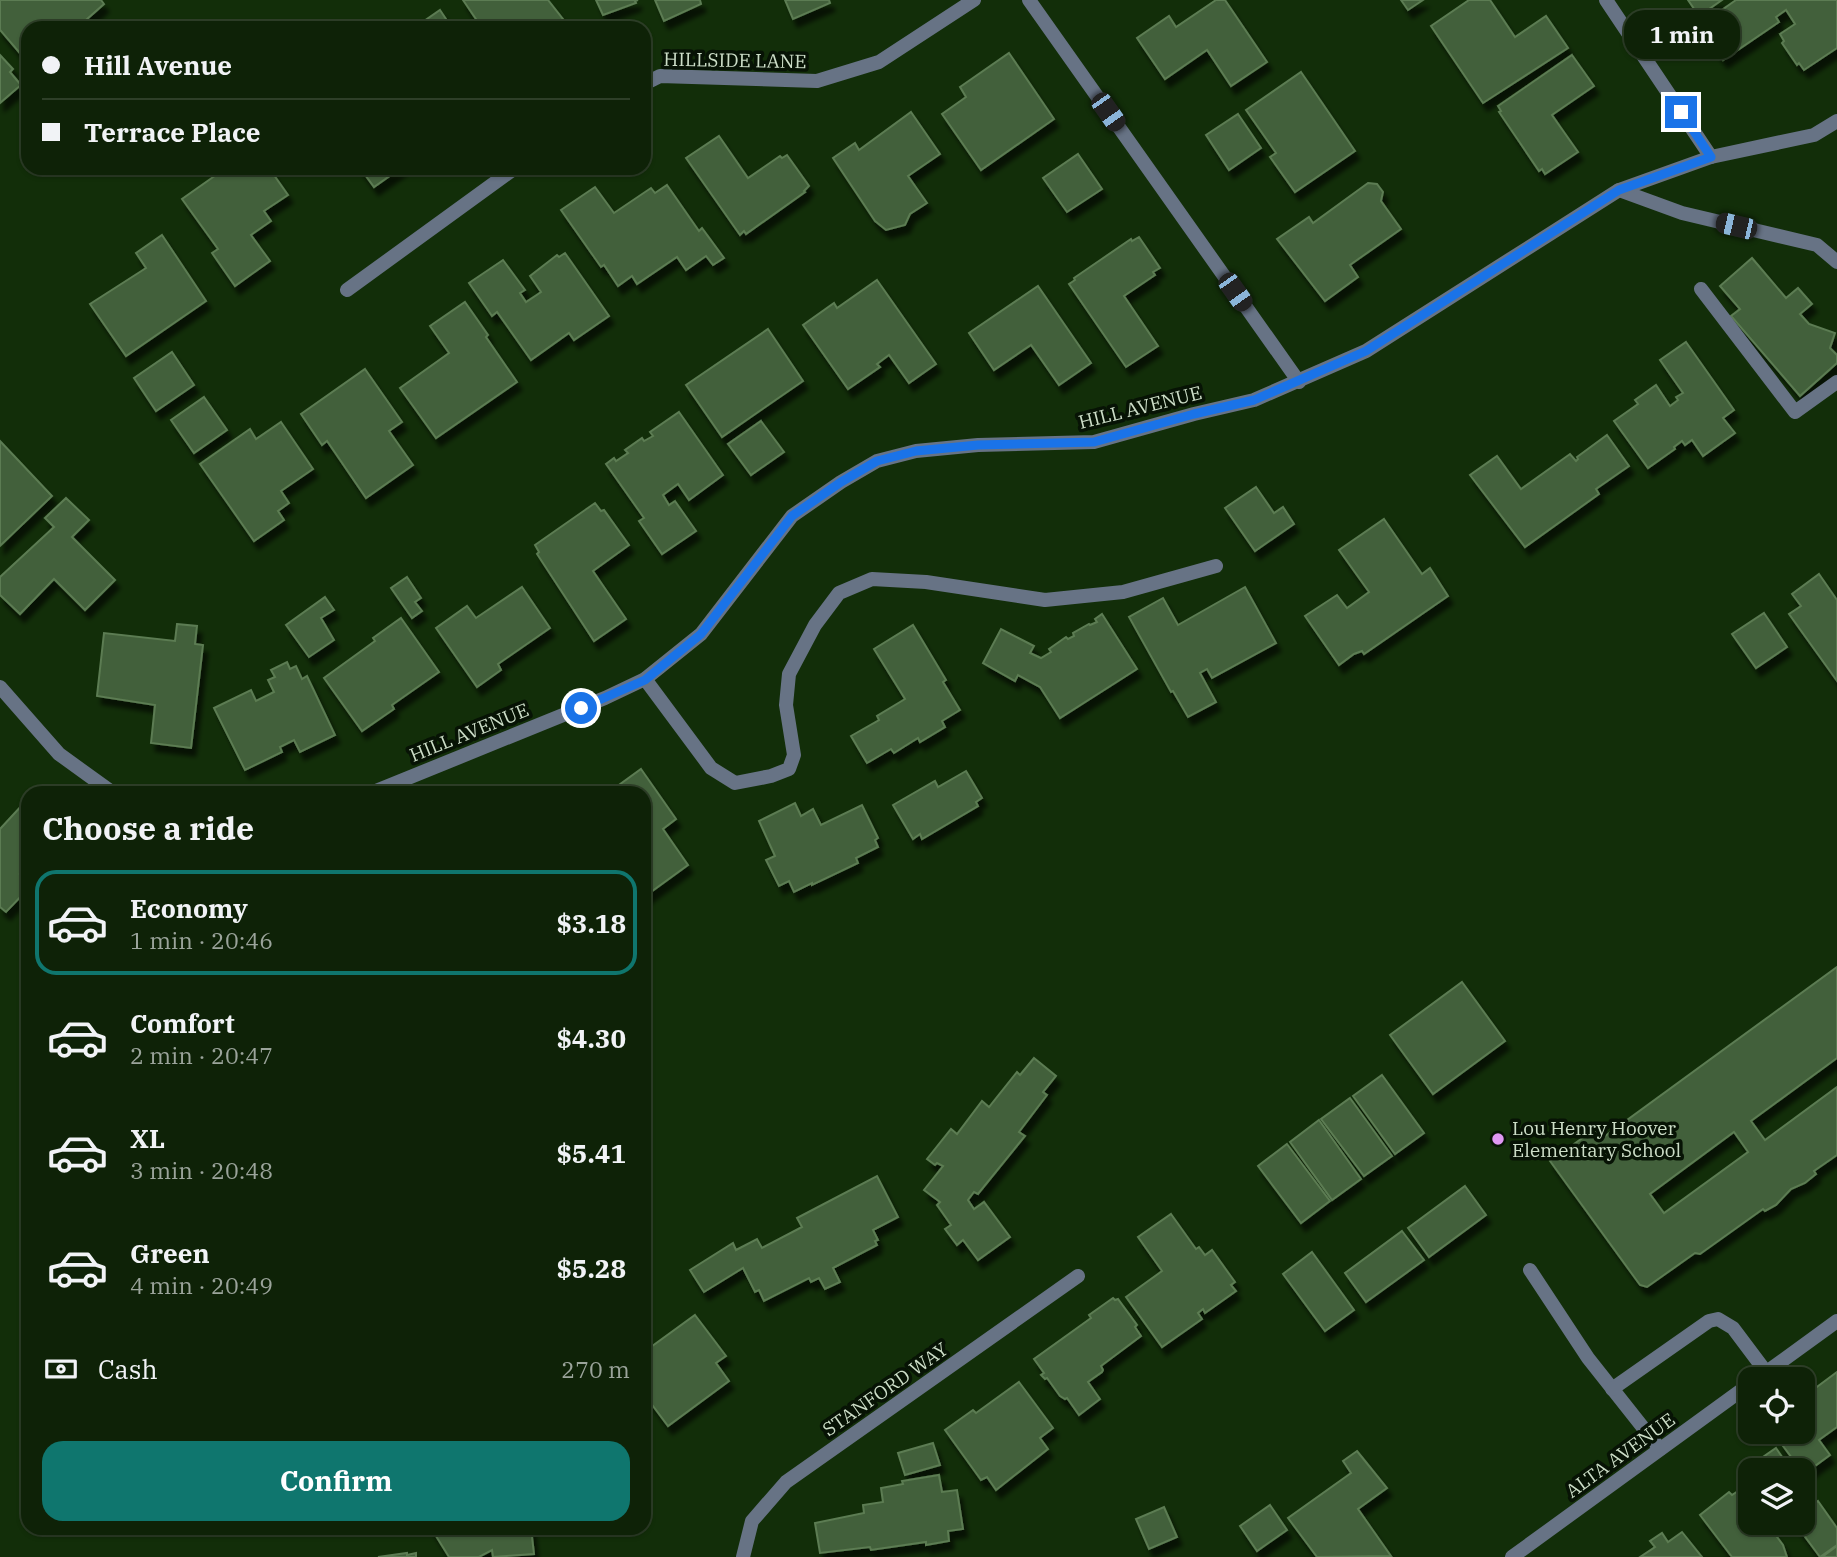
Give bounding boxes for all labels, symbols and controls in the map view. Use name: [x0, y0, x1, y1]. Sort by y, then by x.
callout: 1 min: [1623, 10, 1739, 60]
text: 1 min: [1650, 19, 1714, 49]
street label: HILLSIDE LANE: [663, 47, 807, 73]
text: Hill Avenue: [84, 48, 232, 82]
car: [1088, 89, 1129, 135]
route end: [1665, 96, 1697, 128]
text: Terrace Place: [84, 115, 261, 149]
car: [1714, 211, 1759, 241]
car: [1215, 269, 1256, 315]
street label: HILL AVENUE: [1076, 380, 1204, 434]
route start: [565, 692, 597, 724]
street label: HILL AVENUE: [406, 697, 532, 767]
text: Choose a ride: [42, 807, 254, 849]
icon: car: [46, 891, 109, 954]
text: Economy: [130, 891, 248, 925]
text: $3.18: [556, 906, 626, 940]
text: 1 min · 20:46: [130, 925, 273, 955]
icon: car: [46, 1006, 109, 1069]
text: Comfort: [130, 1006, 235, 1040]
text: $4.30: [556, 1021, 626, 1055]
text: 2 min · 20:47: [130, 1040, 273, 1070]
place label: Lou Henry Hoover Elementary School: [1512, 1116, 1682, 1162]
icon: car: [46, 1121, 109, 1184]
text: XL: [130, 1121, 165, 1155]
marker: Lou Henry Hoover Elementary School: [1490, 1131, 1506, 1147]
text: $5.41: [556, 1136, 626, 1170]
text: 3 min · 20:48: [130, 1155, 273, 1185]
icon: car: [46, 1236, 109, 1299]
text: Green: [130, 1236, 210, 1270]
text: $5.28: [556, 1251, 626, 1285]
text: 4 min · 20:49: [130, 1270, 273, 1300]
street label: STANFORD WAY: [818, 1337, 952, 1441]
icon: cash: [42, 1350, 80, 1388]
text: Cash: [98, 1352, 158, 1386]
text: 270 m: [561, 1354, 630, 1384]
map controls: [1738, 1367, 1815, 1535]
button: locate: [1738, 1367, 1815, 1444]
street label: ALTA AVENUE: [1561, 1407, 1679, 1503]
button: Confirm: [42, 1441, 630, 1521]
button: layers: [1738, 1458, 1815, 1535]

